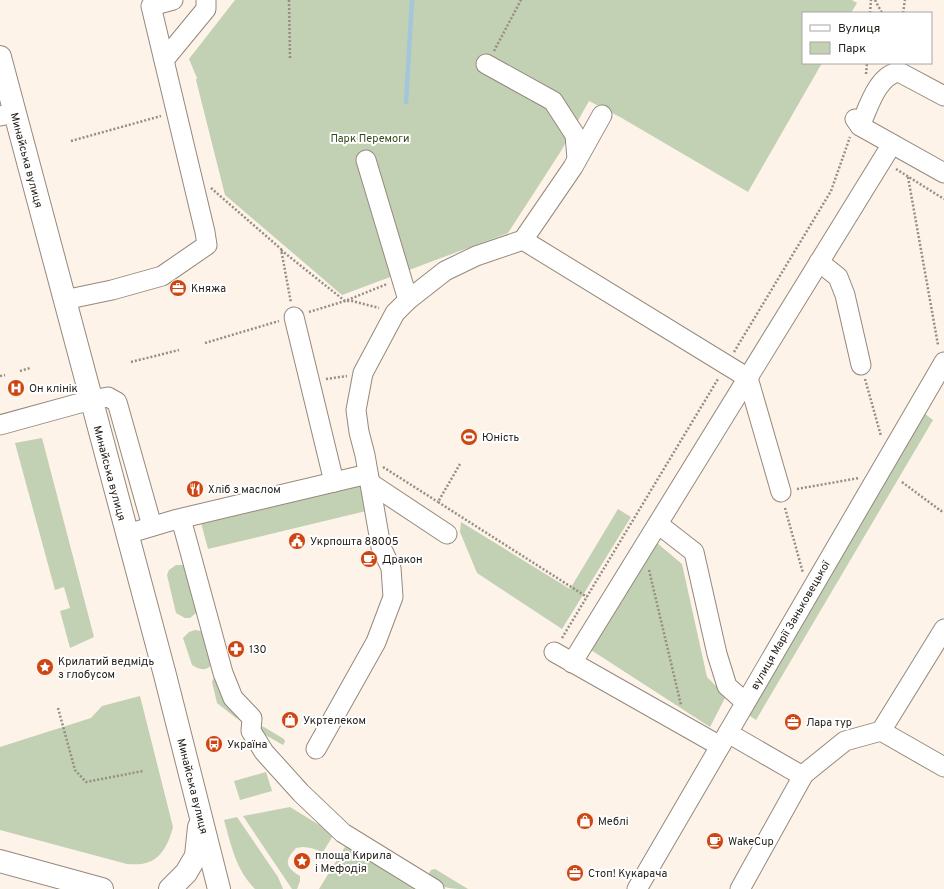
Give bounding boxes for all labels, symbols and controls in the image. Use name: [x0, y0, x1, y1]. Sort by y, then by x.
legend: [802, 12, 932, 64]
text: Вулиця: [838, 21, 880, 37]
text: Парк: [838, 41, 866, 57]
street label: Минайська вулиця: [7, 111, 45, 209]
park label: Парк Перемоги: [331, 132, 410, 146]
office icon: Княжа: [168, 278, 188, 298]
place label: Княжа: [191, 282, 226, 296]
hospital icon: Он клінік: [6, 378, 26, 398]
place label: Он клінік: [29, 382, 78, 396]
street label: Минайська вулиця: [90, 424, 128, 522]
sports icon: Юність: [459, 427, 479, 447]
place label: Юність: [482, 431, 520, 445]
restaurant icon: Хліб з маслом: [185, 479, 205, 499]
place label: Хліб з маслом: [208, 483, 281, 497]
public building icon: Укрпошта 88005: [287, 531, 307, 551]
place label: Укрпошта 88005: [310, 535, 399, 549]
cafe icon: Дракон: [359, 549, 379, 569]
place label: Дракон: [382, 553, 423, 567]
street label: вулиця Марії Заньковецької: [748, 558, 834, 693]
pharmacy icon: 130: [226, 639, 246, 659]
place label: 130: [249, 643, 267, 657]
place label: Крилатий ведмідь з глобусом: [58, 655, 154, 682]
place icon: Крилатий ведмідь з глобусом: [35, 657, 55, 677]
shop icon: Укртелеком: [280, 710, 300, 730]
office icon: Лара тур: [783, 712, 803, 732]
place label: Укртелеком: [303, 714, 366, 728]
place label: Лара тур: [806, 716, 852, 730]
bus stop icon: Україна: [204, 734, 224, 754]
street label: Минайська вулиця: [173, 737, 211, 836]
place label: Україна: [227, 738, 268, 752]
shop icon: Меблi: [575, 811, 595, 831]
place label: Меблi: [598, 815, 629, 829]
cafe icon: WakeCup: [705, 831, 725, 851]
place label: WakeCup: [728, 835, 774, 849]
place label: площа Кирила і Мефодія: [315, 849, 392, 876]
place icon: площа Кирила і Мефодія: [292, 851, 312, 871]
office icon: Стоп! Кукарача: [565, 863, 585, 883]
place label: Стоп! Кукарача: [588, 867, 668, 881]

